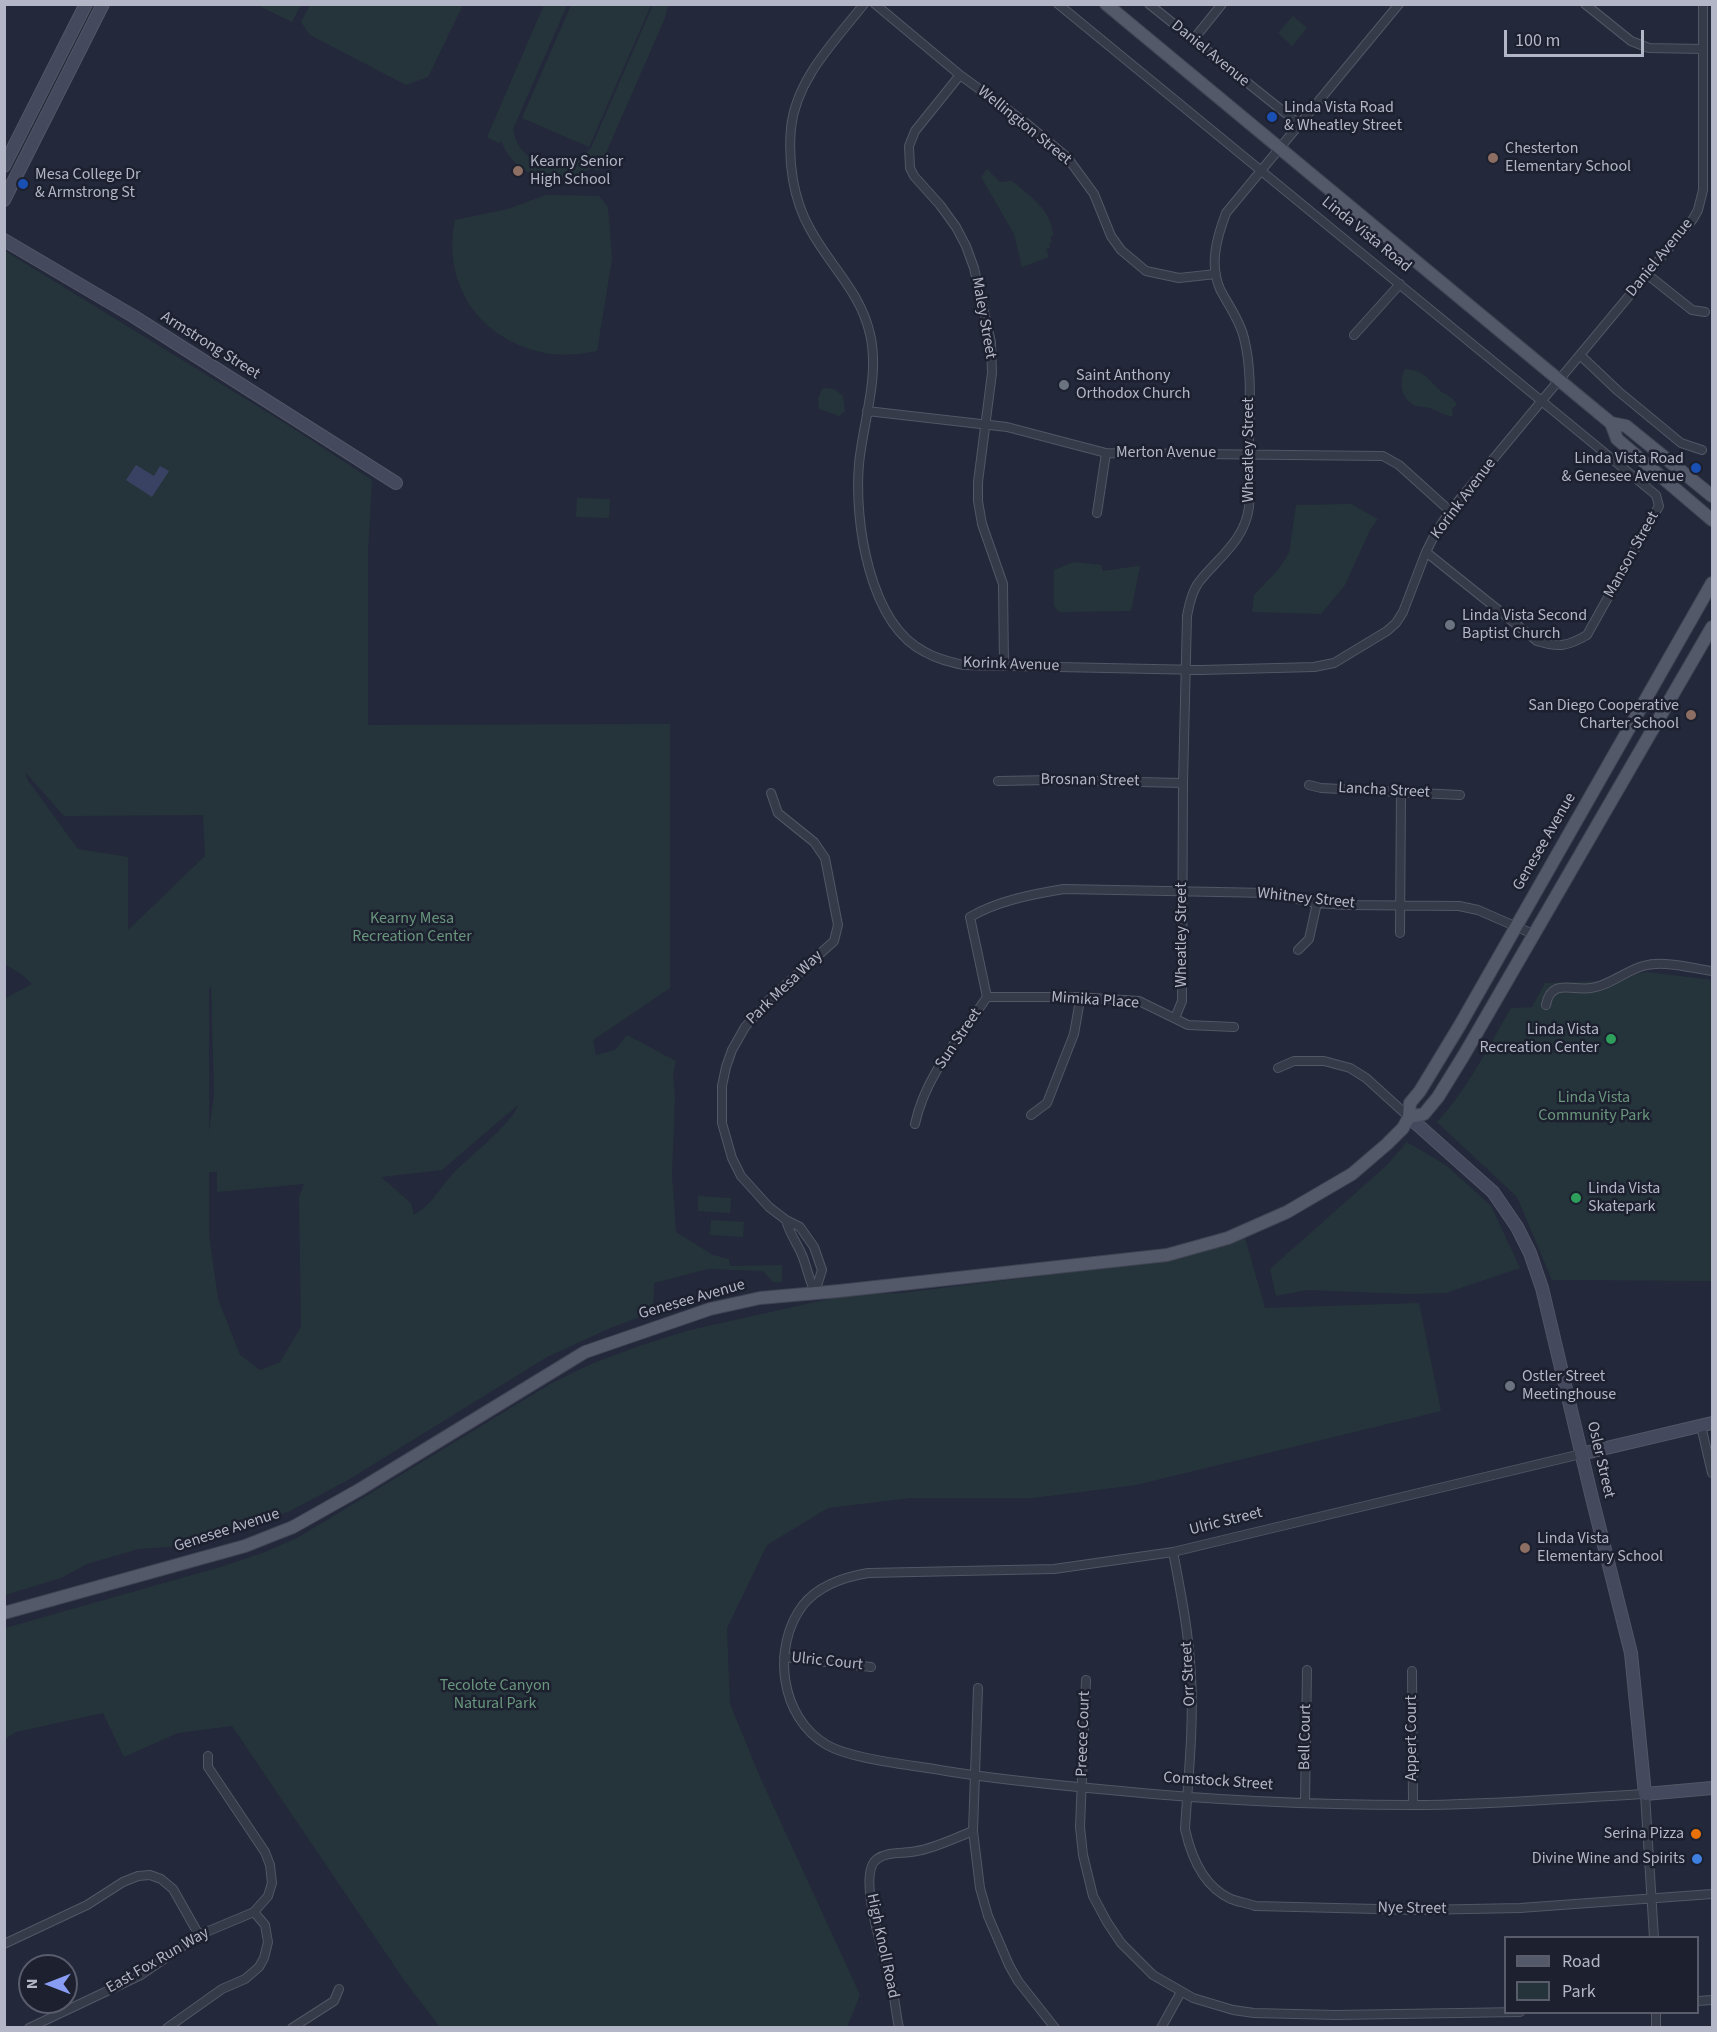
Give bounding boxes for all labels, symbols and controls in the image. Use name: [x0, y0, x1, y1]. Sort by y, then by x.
street label: Daniel Avenue: [1167, 17, 1253, 91]
scale bar: [1507, 18, 1646, 56]
text: 100 m: [1515, 28, 1560, 53]
street label: Wellington Street: [973, 82, 1075, 170]
place label: Linda Vista Road & Wheatley Street: [1284, 98, 1402, 136]
marker: Linda Vista Road & Wheatley Street: [1265, 110, 1279, 124]
place label: Chesterton Elementary School: [1505, 139, 1631, 177]
marker: Chesterton Elementary School: [1486, 151, 1500, 165]
place label: Kearny Senior High School: [530, 152, 623, 190]
marker: Kearny Senior High School: [511, 164, 525, 178]
place label: Mesa College Dr & Armstrong St: [35, 165, 141, 203]
marker: Mesa College Dr & Armstrong St: [16, 177, 30, 191]
street label: Linda Vista Road: [1317, 193, 1415, 277]
street label: Daniel Avenue: [1623, 215, 1697, 301]
street label: Maley Street: [966, 276, 1000, 360]
street label: Armstrong Street: [157, 308, 263, 384]
place label: Saint Anthony Orthodox Church: [1076, 366, 1191, 404]
marker: Saint Anthony Orthodox Church: [1057, 378, 1071, 392]
street label: Wheatley Street: [1239, 397, 1259, 503]
street label: Merton Avenue: [1116, 443, 1216, 463]
place label: Linda Vista Road & Genesee Avenue: [1561, 449, 1684, 487]
street label: Korink Avenue: [1427, 455, 1501, 543]
marker: Linda Vista Road & Genesee Avenue: [1689, 461, 1703, 475]
street label: Manson Street: [1600, 508, 1664, 602]
place label: Linda Vista Second Baptist Church: [1462, 606, 1587, 644]
marker: Linda Vista Second Baptist Church: [1443, 618, 1457, 632]
street label: Korink Avenue: [962, 654, 1060, 676]
place label: San Diego Cooperative Charter School: [1528, 696, 1679, 734]
marker: San Diego Cooperative Charter School: [1684, 708, 1698, 722]
street label: Brosnan Street: [1040, 771, 1140, 791]
street label: Lancha Street: [1338, 779, 1430, 803]
street label: Genesee Avenue: [1509, 790, 1581, 894]
street label: Wheatley Street: [1172, 882, 1192, 988]
street label: Whitney Street: [1256, 884, 1356, 914]
park label: Kearny Mesa Recreation Center: [352, 909, 472, 947]
street label: Park Mesa Way: [743, 947, 827, 1029]
street label: Mimika Place: [1050, 988, 1140, 1014]
street label: Sun Street: [932, 1005, 986, 1073]
place label: Linda Vista Recreation Center: [1479, 1020, 1599, 1058]
marker: Linda Vista Recreation Center: [1604, 1032, 1618, 1046]
park label: Linda Vista Community Park: [1538, 1088, 1650, 1126]
place label: Linda Vista Skatepark: [1588, 1179, 1660, 1217]
marker: Linda Vista Skatepark: [1569, 1191, 1583, 1205]
street label: Genesee Avenue: [637, 1276, 747, 1324]
place label: Ostler Street Meetinghouse: [1522, 1367, 1616, 1405]
marker: Ostler Street Meetinghouse: [1503, 1379, 1517, 1393]
street label: Osler Street: [1582, 1420, 1618, 1500]
street label: Ulric Street: [1188, 1504, 1264, 1540]
street label: Genesee Avenue: [172, 1505, 282, 1557]
place label: Linda Vista Elementary School: [1537, 1529, 1663, 1567]
marker: Linda Vista Elementary School: [1518, 1541, 1532, 1555]
street label: Orr Street: [1178, 1641, 1200, 1707]
street label: Ulric Court: [790, 1649, 864, 1675]
park label: Tecolote Canyon Natural Park: [440, 1676, 550, 1714]
street label: Preece Court: [1073, 1691, 1095, 1777]
street label: Appert Court: [1402, 1695, 1422, 1781]
street label: Bell Court: [1296, 1704, 1316, 1770]
street label: Comstock Street: [1163, 1769, 1273, 1795]
place label: Serina Pizza: [1604, 1824, 1684, 1844]
marker: Serina Pizza: [1689, 1827, 1703, 1841]
place label: Divine Wine and Spirits: [1532, 1849, 1685, 1869]
marker: Divine Wine and Spirits: [1690, 1852, 1704, 1866]
street label: High Knoll Road: [862, 1892, 902, 2000]
street label: Nye Street: [1377, 1899, 1447, 1919]
street label: East Fox Run Way: [103, 1924, 213, 1998]
legend: [1504, 1936, 1699, 2014]
text: Road: [1562, 1949, 1601, 1974]
north arrow: [18, 1954, 78, 2014]
text: N: [21, 1979, 43, 1989]
text: Park: [1562, 1979, 1596, 2004]

